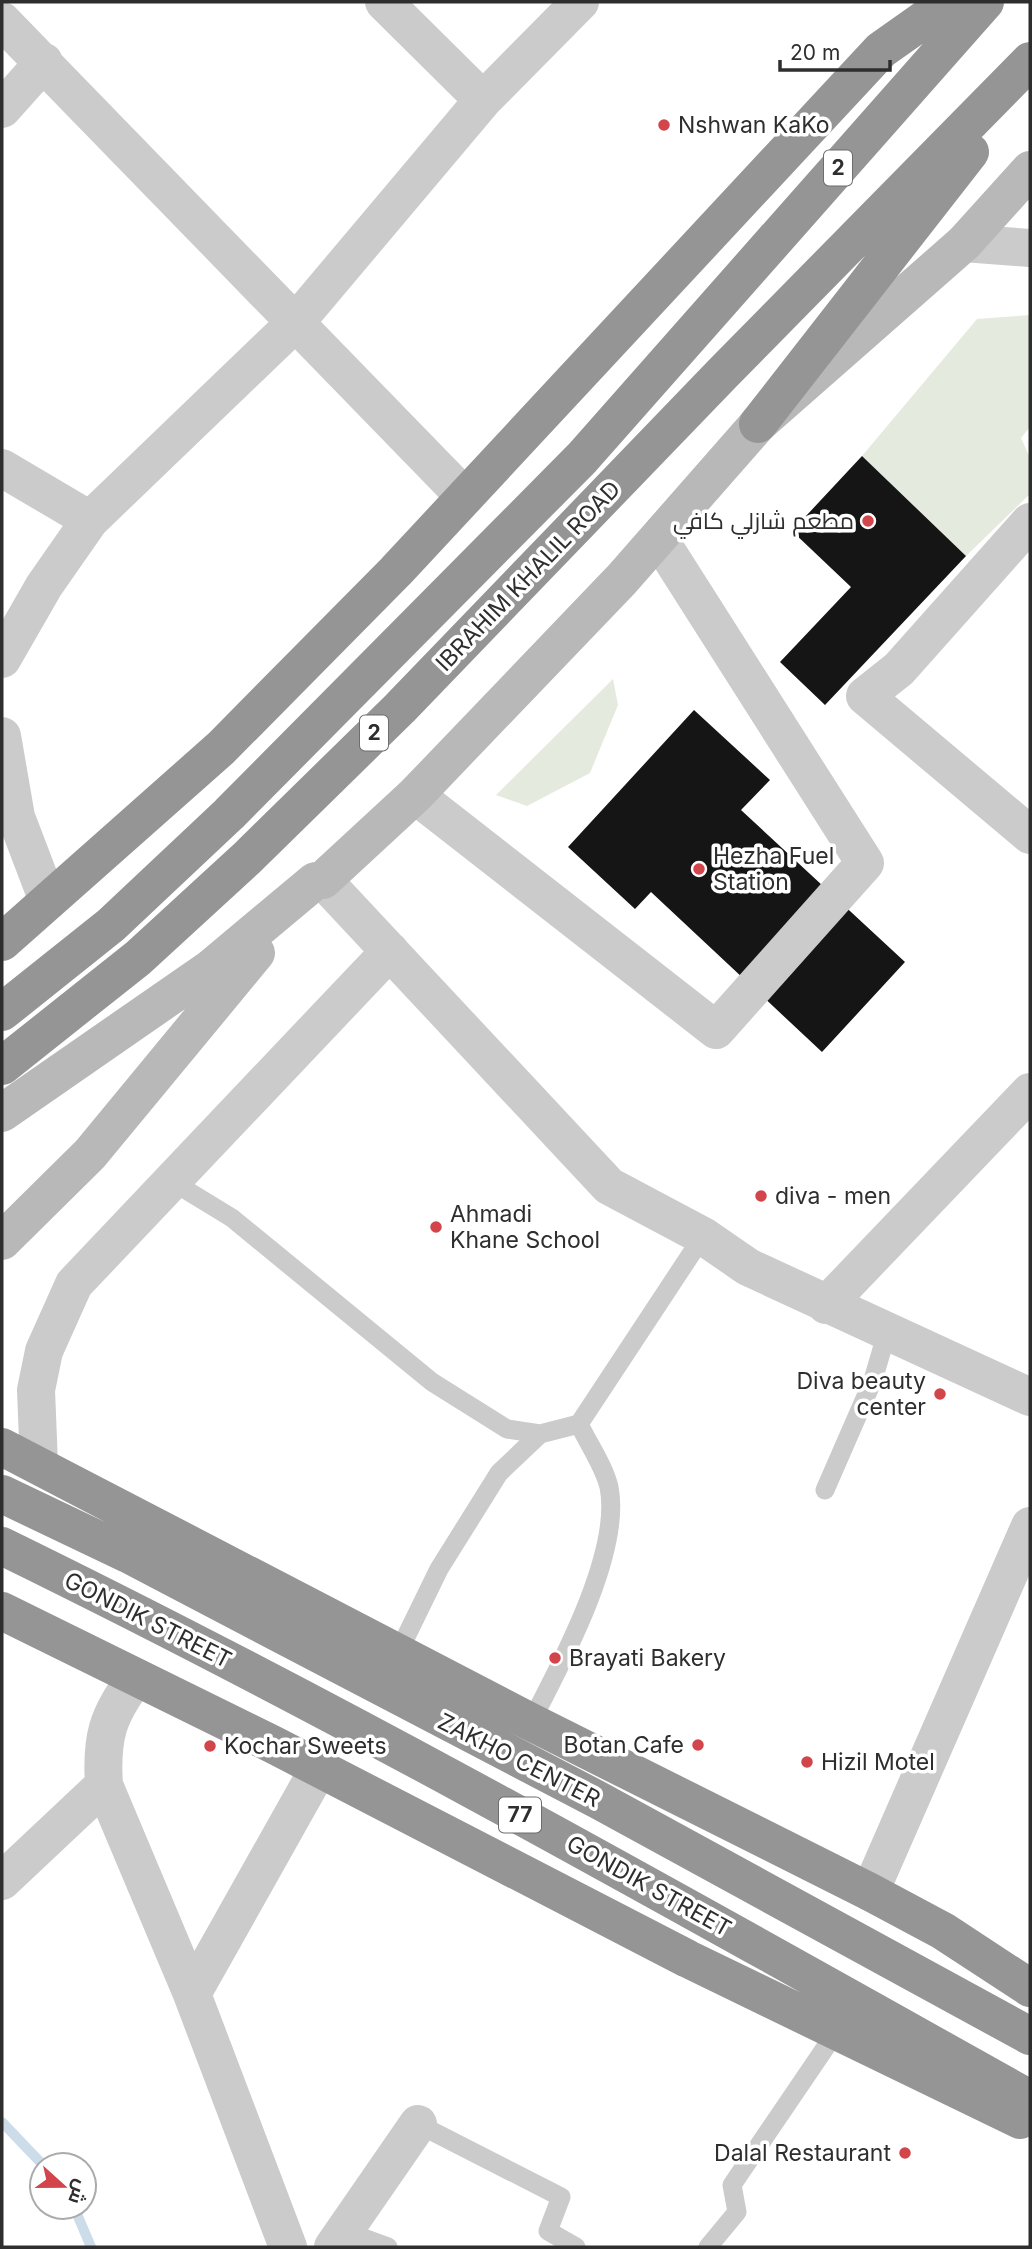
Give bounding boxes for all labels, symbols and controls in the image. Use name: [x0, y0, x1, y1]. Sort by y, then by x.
scale bar: [780, 28, 890, 72]
text: 20 m: [790, 40, 840, 65]
place label: Nshwan KaKo: [678, 111, 830, 139]
marker: Nshwan KaKo: [656, 117, 672, 133]
road number: 2: [824, 150, 852, 186]
street label: IBRAHIM KHALIL ROAD: [430, 475, 626, 677]
place label: مطعم شازلي كافي: [673, 507, 854, 539]
marker: مطعم شازلي كافي: [860, 513, 876, 529]
road number: 2: [360, 716, 388, 750]
place label: Hezha Fuel Station: [713, 842, 834, 896]
marker: Hezha Fuel Station: [691, 861, 707, 877]
place label: diva - men: [775, 1182, 891, 1210]
marker: diva - men: [753, 1188, 769, 1204]
place label: Ahmadi Khane School: [450, 1200, 600, 1254]
marker: Ahmadi Khane School: [428, 1219, 444, 1235]
place label: Diva beauty center: [797, 1367, 926, 1421]
marker: Diva beauty center: [932, 1386, 948, 1402]
street label: GONDIK STREET: [60, 1566, 236, 1674]
place label: Brayati Bakery: [569, 1644, 726, 1672]
marker: Brayati Bakery: [547, 1650, 563, 1666]
street label: ZAKHO CENTER: [433, 1707, 605, 1813]
place label: Botan Cafe: [564, 1731, 684, 1759]
place label: Kochar Sweets: [224, 1732, 387, 1760]
marker: Botan Cafe: [690, 1737, 706, 1753]
marker: Kochar Sweets: [202, 1738, 218, 1754]
place label: Hizil Motel: [821, 1748, 935, 1776]
marker: Hizil Motel: [799, 1754, 815, 1770]
road number: 77: [499, 1798, 541, 1832]
street label: GONDIK STREET: [562, 1829, 736, 1943]
place label: Dalal Restaurant: [714, 2139, 891, 2167]
marker: Dalal Restaurant: [897, 2145, 913, 2161]
north arrow: [28, 2151, 98, 2221]
text: ش: [63, 2176, 94, 2207]

